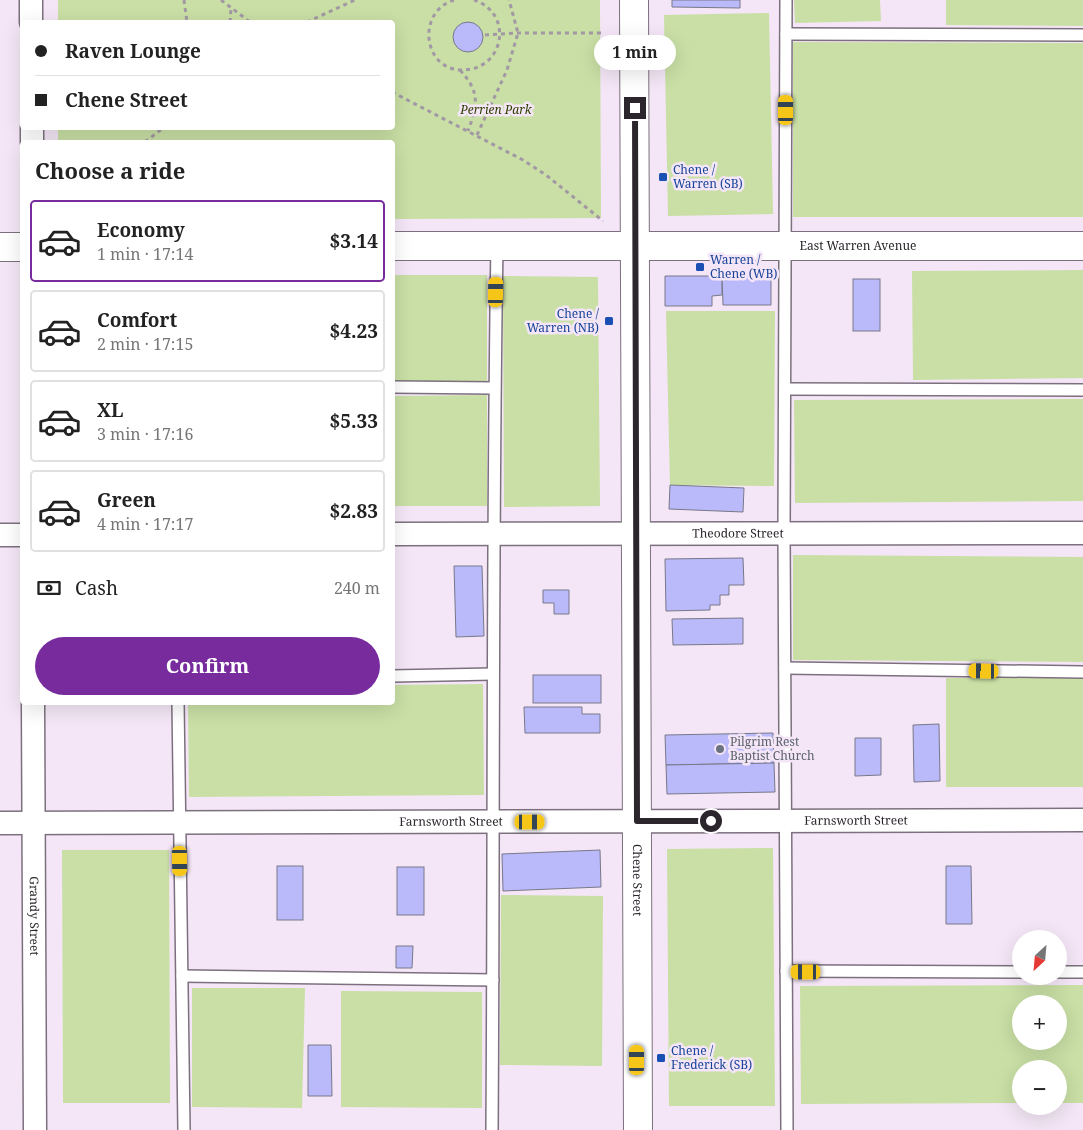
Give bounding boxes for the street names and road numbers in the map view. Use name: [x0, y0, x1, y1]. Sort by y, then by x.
street label: East Warren Avenue: [799, 237, 917, 254]
street label: Theodore Street: [692, 524, 784, 542]
street label: Farnsworth Street: [804, 811, 908, 829]
street label: Farnsworth Street: [399, 813, 503, 830]
street label: Chene Street: [629, 844, 646, 916]
street label: Grandy Street: [26, 876, 43, 956]

